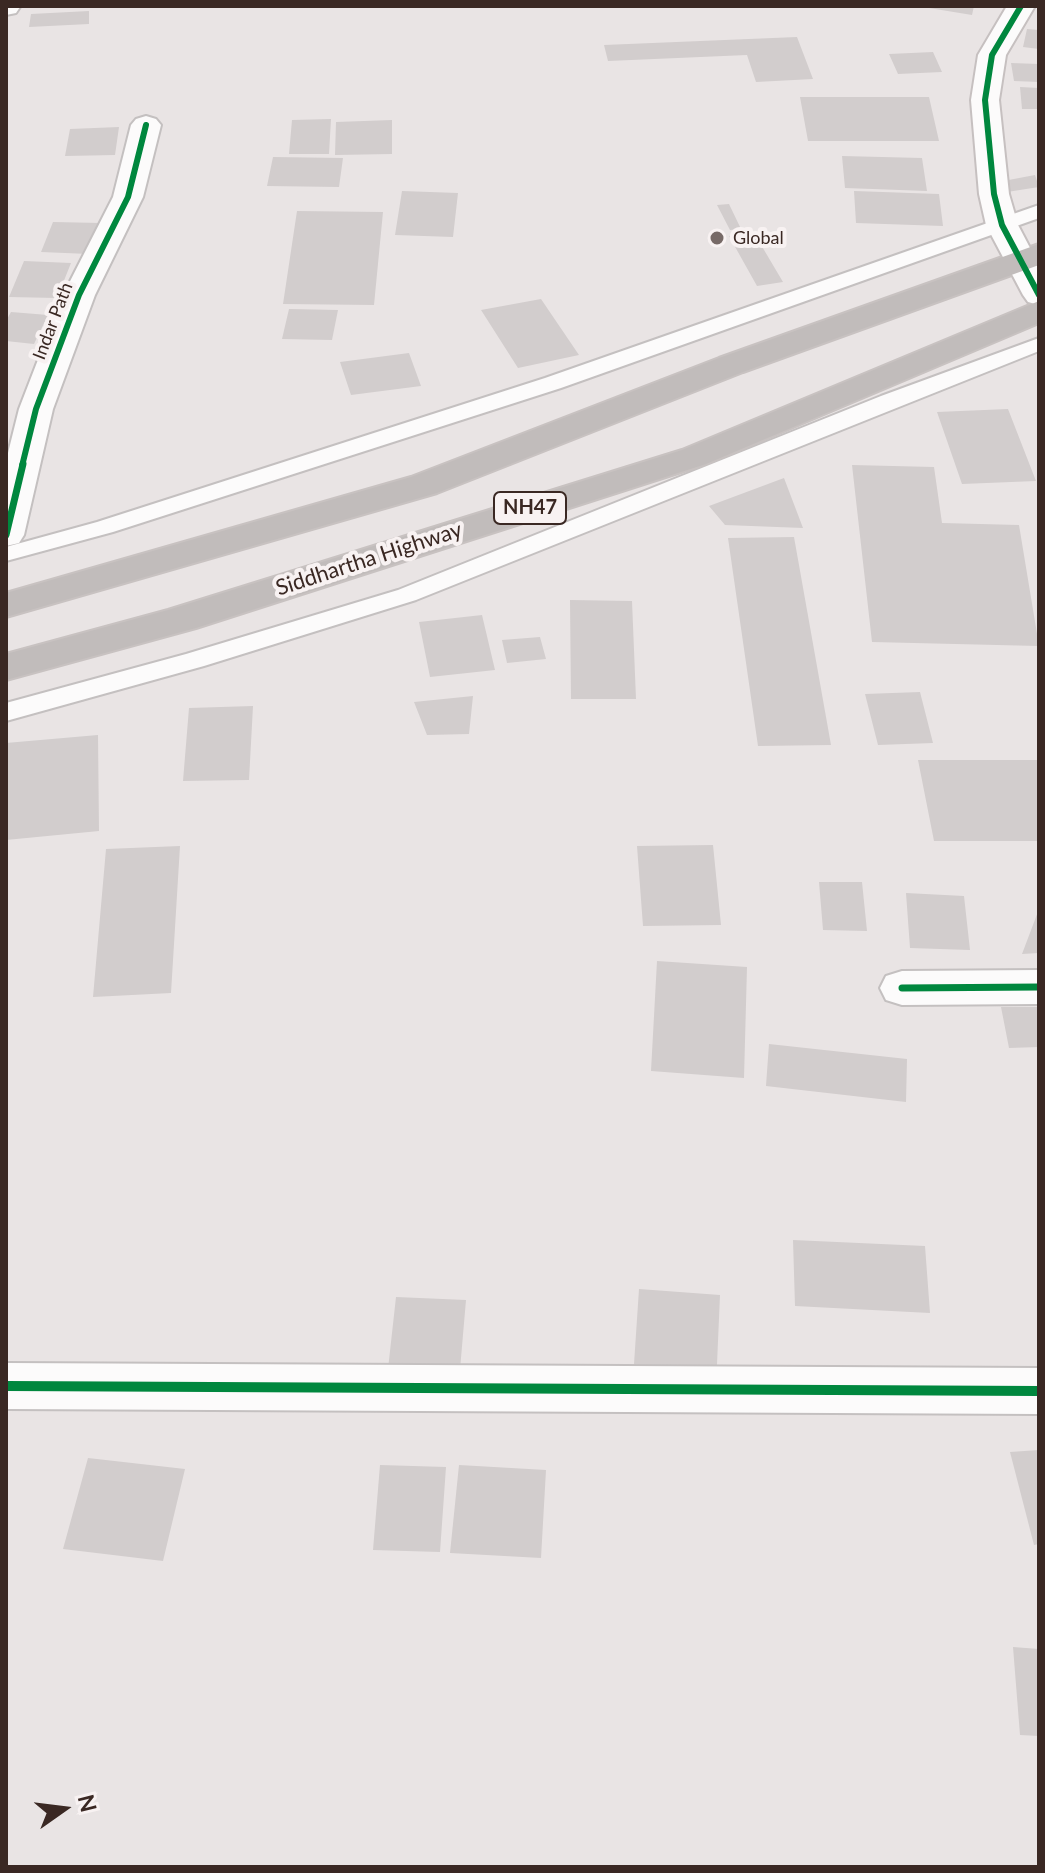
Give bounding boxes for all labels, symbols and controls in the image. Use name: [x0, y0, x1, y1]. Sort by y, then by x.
place label: Global: [733, 227, 784, 249]
marker: Global: [708, 229, 726, 247]
street label: Indar Path: [28, 279, 78, 363]
road number: NH47: [494, 492, 566, 524]
street label: Siddhartha Highway: [272, 516, 466, 602]
north arrow: [24, 1769, 104, 1849]
text: N: [73, 1792, 103, 1815]

